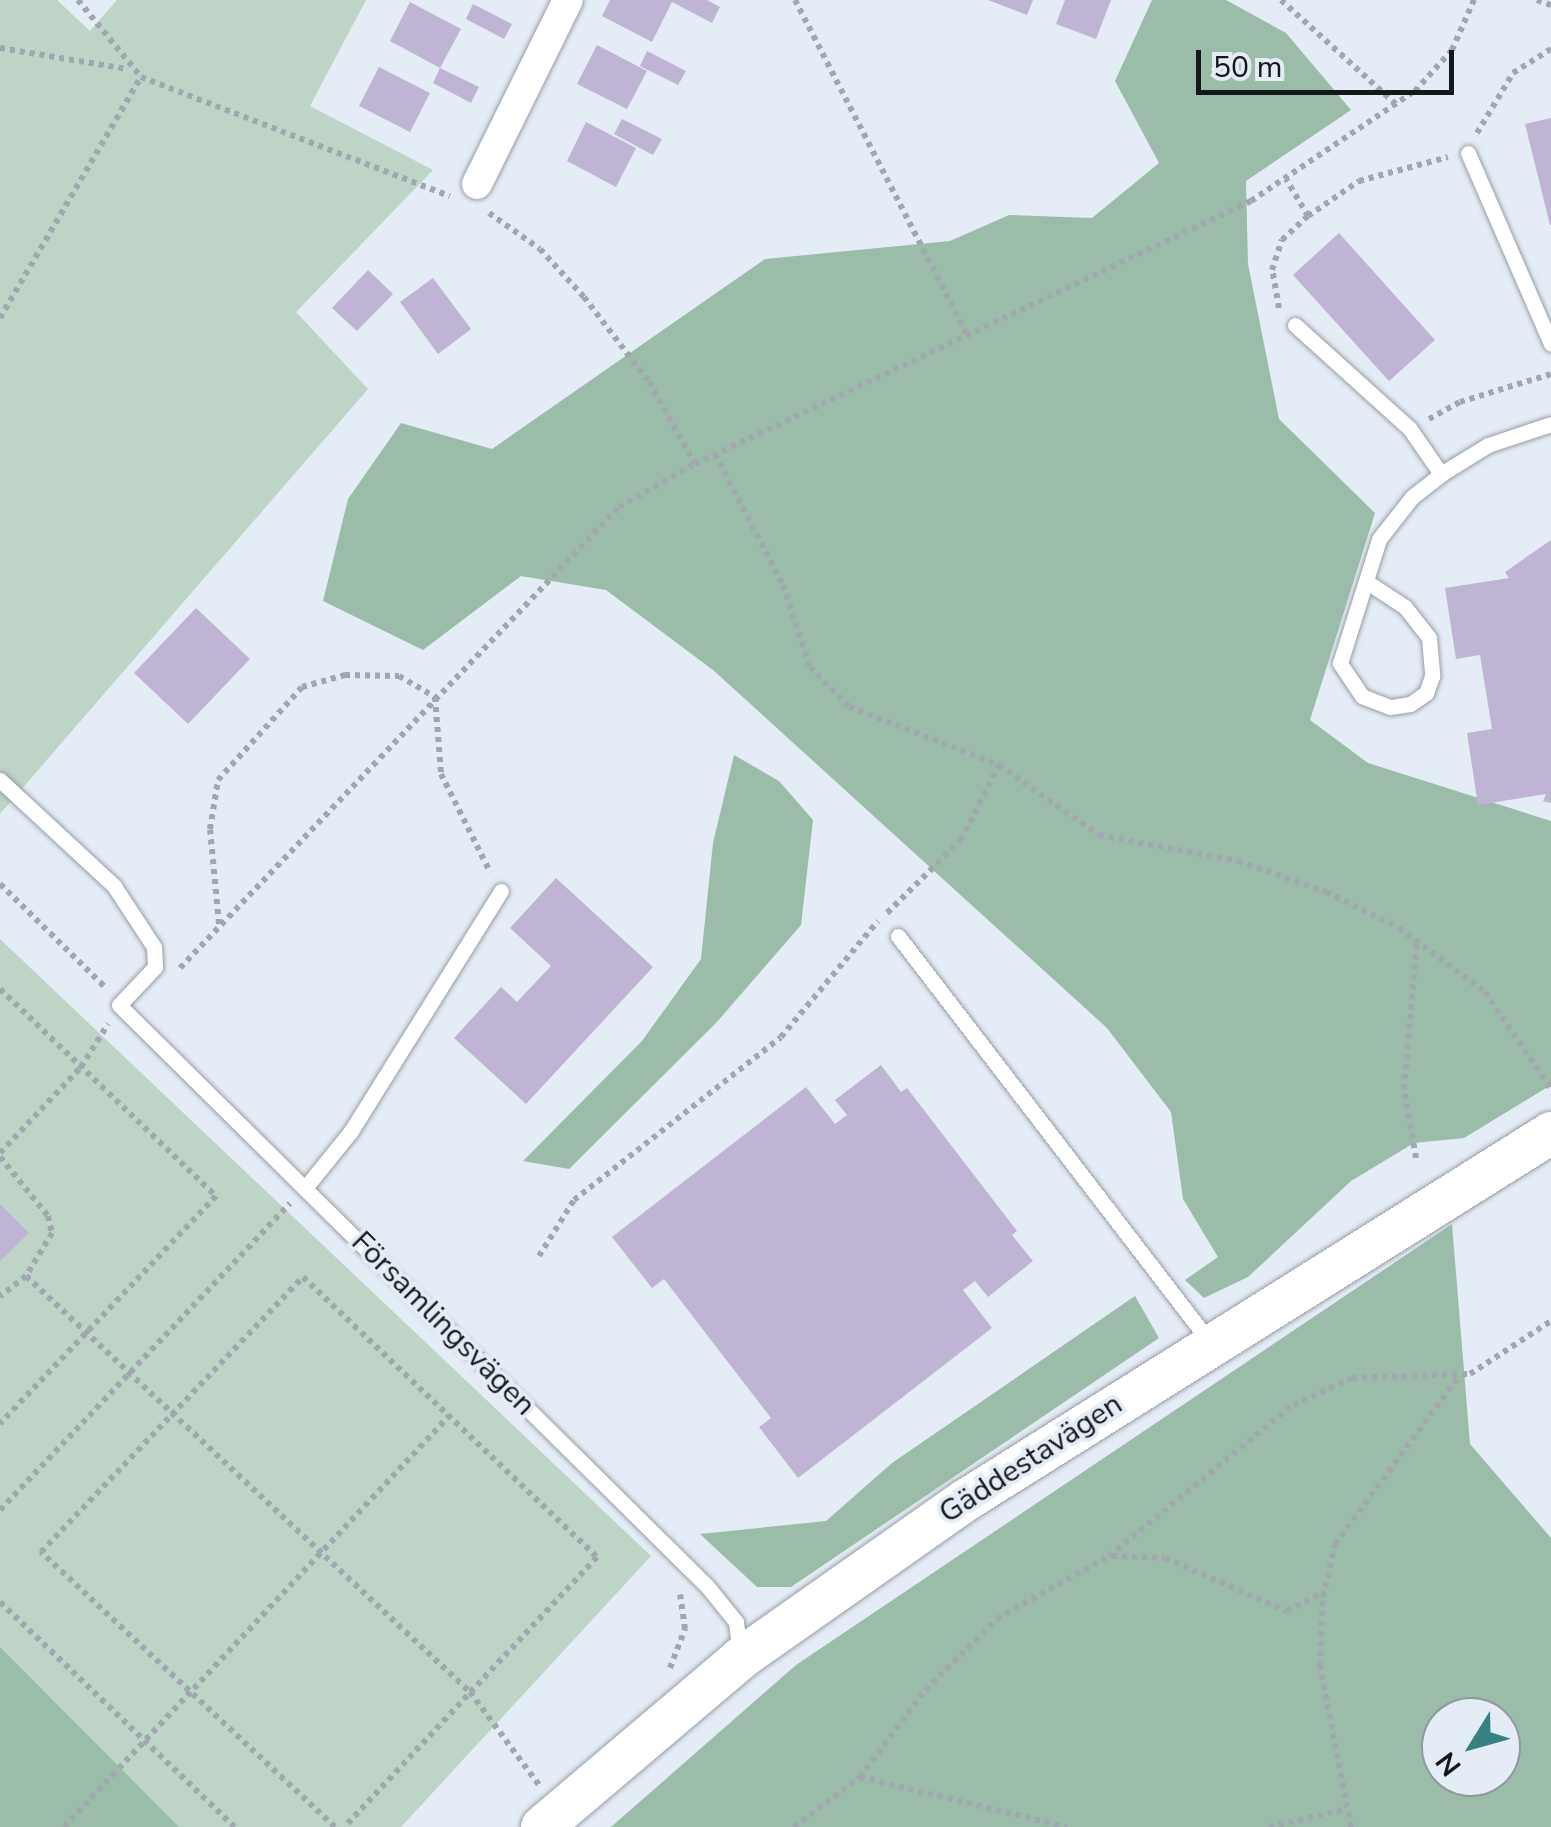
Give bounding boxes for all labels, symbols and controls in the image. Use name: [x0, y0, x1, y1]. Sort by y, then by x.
scale bar: [1201, 30, 1458, 92]
text: 50 m: [1213, 47, 1282, 88]
street label: Församlingsvägen: [344, 1225, 542, 1423]
street label: Gäddestavägen: [933, 1387, 1129, 1531]
north arrow: [1421, 1697, 1521, 1797]
text: N: [1427, 1744, 1470, 1784]

